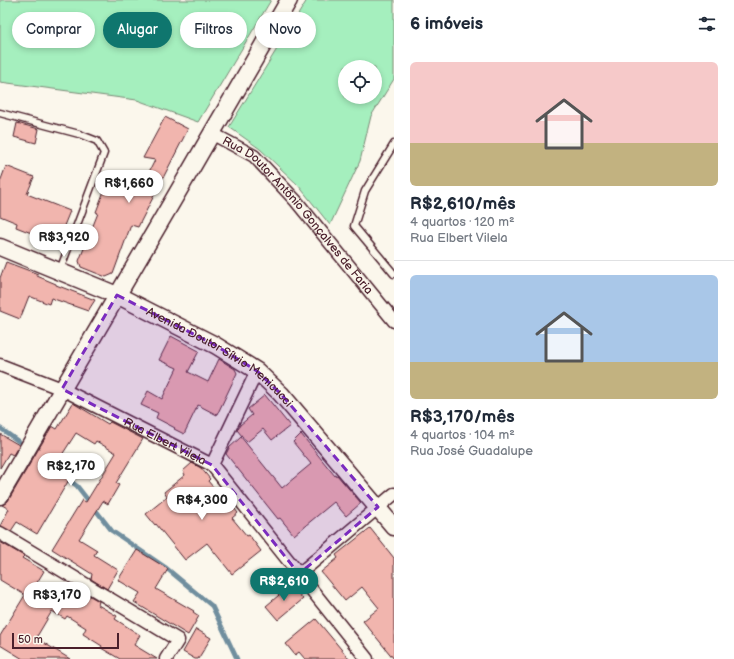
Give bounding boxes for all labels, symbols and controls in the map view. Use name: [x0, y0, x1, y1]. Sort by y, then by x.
chip: Comprar: [12, 12, 95, 48]
chip: Alugar: [103, 12, 172, 48]
chip: Filtros: [180, 12, 247, 48]
chip: Novo: [255, 12, 316, 48]
icon: filters: [696, 13, 718, 35]
text: 6 imóveis: [410, 14, 483, 34]
map controls: [338, 60, 382, 104]
button: locate: [338, 60, 382, 104]
icon: home: [528, 88, 600, 160]
street label: Rua Doutor Antônio Gonçalves de Faria: [220, 133, 376, 298]
pin: R$1,660: [92, 170, 166, 204]
text: R$1,660: [104, 175, 154, 191]
text: R$2,610/mês: [410, 194, 516, 214]
text: 4 quartos · 120 m²: [410, 214, 515, 230]
pin: R$3,920: [27, 224, 101, 258]
text: R$3,920: [38, 229, 90, 245]
text: Rua Elbert Vilela: [410, 230, 508, 246]
icon: home: [528, 301, 600, 373]
street label: Avenida Doutor Sílvio Menicucci: [144, 304, 296, 410]
text: R$3,170/mês: [410, 407, 515, 427]
street label: Rua Elbert Vilela: [121, 415, 209, 469]
text: 4 quartos · 104 m²: [410, 427, 515, 443]
text: Rua José Guadalupe: [410, 443, 533, 459]
pin: R$2,170: [34, 453, 108, 487]
text: R$2,170: [47, 458, 95, 474]
pin: R$4,300: [165, 487, 239, 521]
text: R$4,300: [176, 492, 228, 508]
pin: R$2,610: [247, 568, 321, 602]
text: R$2,610: [259, 573, 309, 589]
pin: R$3,170: [20, 582, 94, 616]
text: R$3,170: [33, 587, 81, 603]
scale bar: [12, 631, 119, 650]
text: 50 m: [18, 633, 43, 646]

